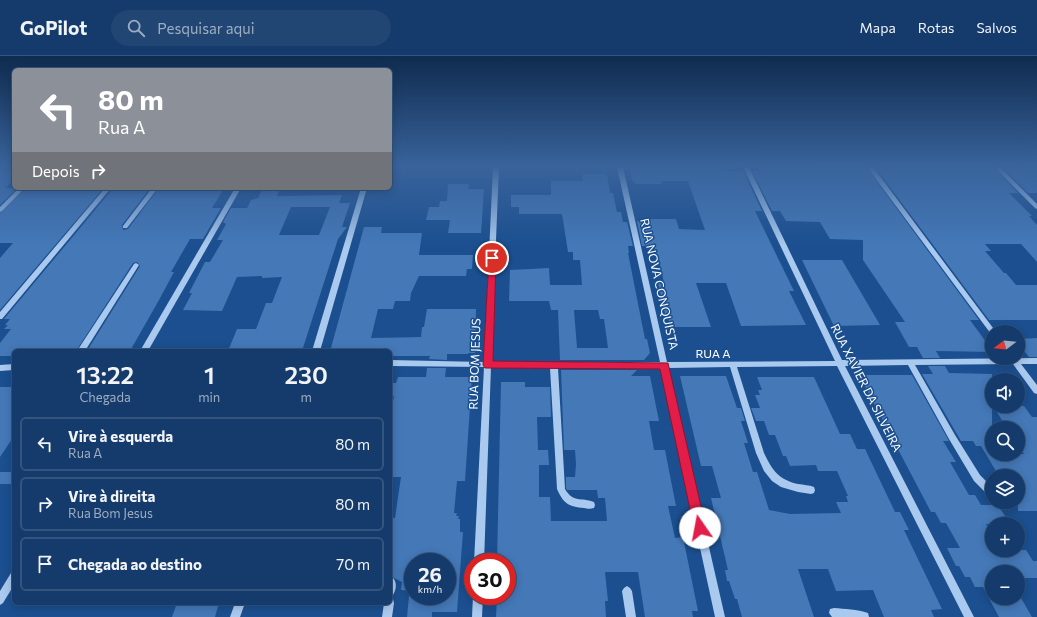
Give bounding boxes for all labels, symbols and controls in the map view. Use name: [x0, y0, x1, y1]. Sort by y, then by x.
search box: [111, 10, 391, 46]
text: GoPilot: [20, 16, 87, 39]
icon: search: [125, 17, 147, 39]
text: Pesquisar aqui: [157, 19, 255, 37]
text: Mapa: [860, 19, 896, 36]
text: Rotas: [918, 19, 954, 36]
text: Salvos: [976, 19, 1017, 36]
text: 80 m: [98, 82, 164, 116]
icon: left: [32, 84, 84, 136]
text: Rua A: [98, 116, 145, 138]
icon: right: [87, 160, 109, 182]
text: Depois: [32, 162, 79, 180]
street label: RUA NOVA CONQUISTA: [638, 217, 682, 351]
pin: [475, 241, 509, 275]
icon: arrive: [481, 247, 503, 269]
street label: RUA BOM JESUS: [465, 318, 484, 410]
street label: RUA XAVIER DA SILVEIRA: [828, 321, 905, 454]
north arrow: [985, 325, 1025, 365]
map controls: [985, 325, 1025, 605]
street label: RUA A: [695, 346, 731, 360]
text: 13:22: [76, 360, 134, 389]
text: 1: [204, 360, 215, 389]
text: 230: [285, 360, 328, 389]
button: sound: [985, 373, 1025, 413]
text: Chegada: [79, 389, 131, 405]
text: min: [198, 389, 220, 405]
text: m: [300, 389, 312, 405]
button: search: [985, 421, 1025, 461]
text: Vire à esquerda: [68, 427, 173, 445]
icon: left: [34, 433, 56, 455]
text: 80 m: [335, 435, 370, 453]
text: Rua A: [68, 445, 102, 461]
button: layers: [985, 469, 1025, 509]
text: Vire à direita: [68, 487, 156, 505]
icon: right: [34, 493, 56, 515]
text: 80 m: [335, 495, 370, 513]
text: Rua Bom Jesus: [68, 505, 153, 521]
position arrow: [679, 507, 721, 549]
button: +: [985, 517, 1025, 557]
icon: arrive: [34, 553, 56, 575]
speed limit sign: 30: [464, 553, 516, 605]
text: Chegada ao destino: [68, 555, 202, 573]
text: 70 m: [336, 555, 370, 573]
text: 26: [418, 562, 442, 586]
button: −: [985, 565, 1025, 605]
text: km/h: [418, 583, 442, 595]

